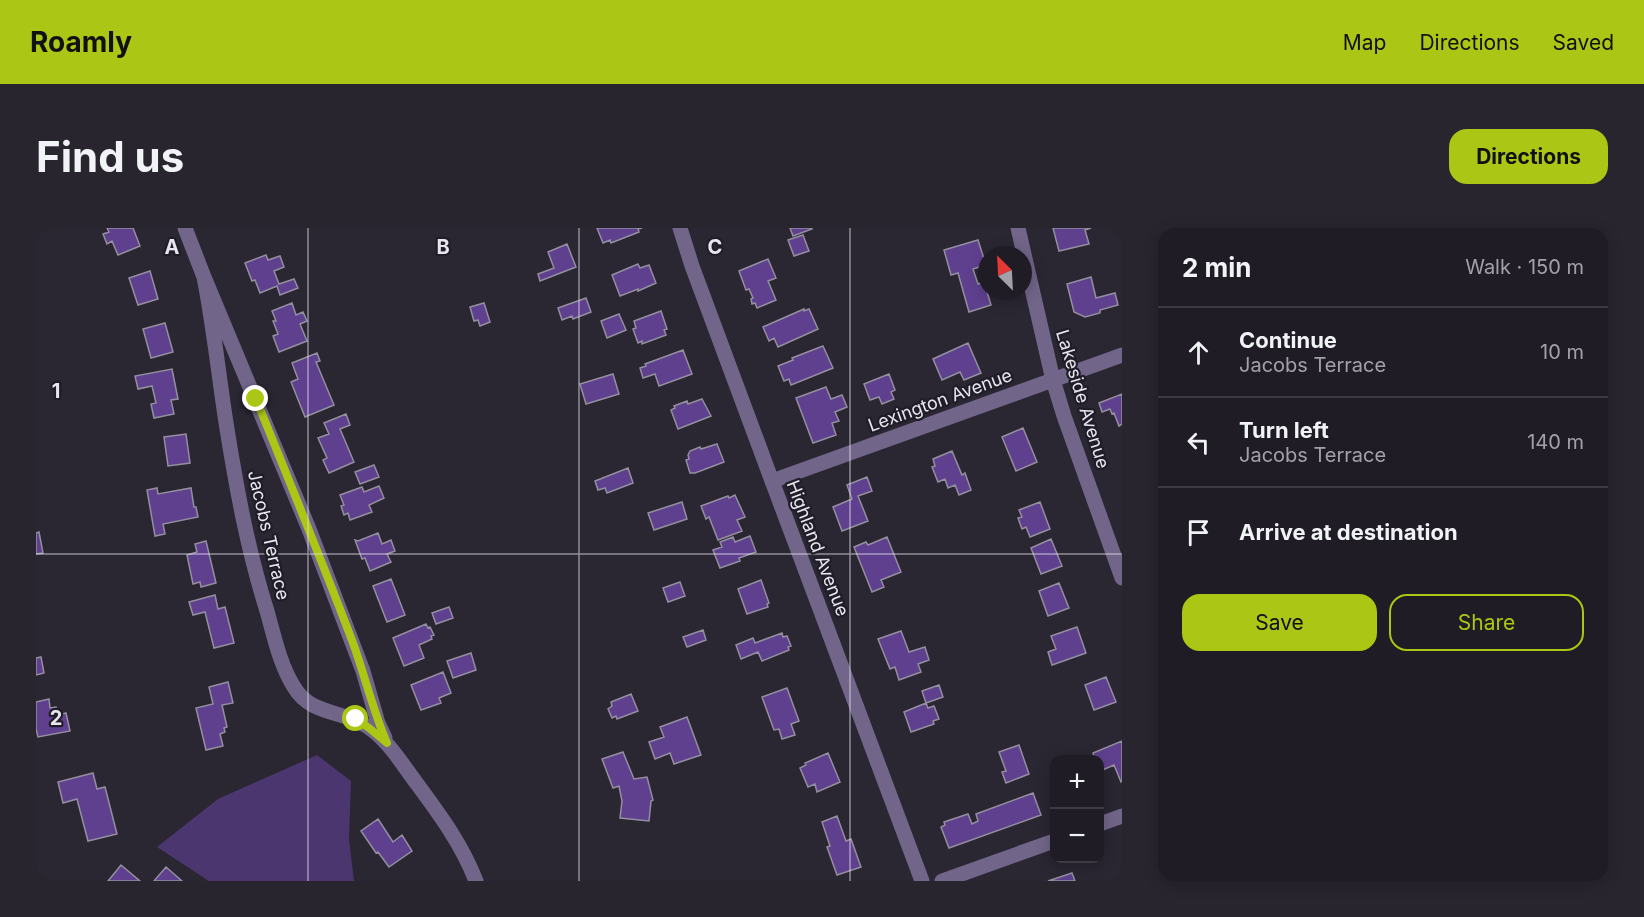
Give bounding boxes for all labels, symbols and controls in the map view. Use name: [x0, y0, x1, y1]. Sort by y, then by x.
text: Roamly: [30, 25, 132, 59]
text: Map: [1343, 30, 1386, 55]
text: Directions: [1419, 30, 1520, 55]
text: Saved: [1553, 30, 1614, 55]
button: Directions: [1449, 129, 1608, 184]
text: Find us: [36, 131, 184, 182]
text: A: [165, 235, 180, 259]
text: B: [436, 235, 450, 259]
text: C: [708, 235, 722, 259]
north arrow: [978, 246, 1032, 300]
text: 2 min: [1182, 252, 1252, 283]
text: Walk · 150 m: [1465, 255, 1584, 279]
street label: Lakeside Avenue: [1052, 327, 1114, 471]
text: Continue: [1239, 327, 1337, 353]
icon: ahead: [1182, 336, 1215, 369]
text: 10 m: [1540, 340, 1584, 364]
text: Jacobs Terrace: [1239, 353, 1386, 377]
street label: Lexington Avenue: [865, 364, 1015, 436]
text: 1: [52, 379, 60, 403]
route end: [242, 385, 268, 411]
text: Turn left: [1239, 417, 1329, 443]
icon: left: [1182, 426, 1215, 459]
text: 140 m: [1527, 430, 1584, 454]
text: Jacobs Terrace: [1239, 443, 1386, 467]
street label: Jacobs Terrace: [244, 468, 294, 602]
street label: Highland Avenue: [782, 477, 854, 619]
icon: arrive: [1182, 516, 1215, 549]
text: Arrive at destination: [1239, 519, 1458, 545]
button: Save: [1182, 594, 1377, 651]
button: Share: [1389, 594, 1584, 651]
route start: [342, 705, 368, 731]
text: 2: [50, 706, 62, 730]
map controls: [1050, 755, 1104, 863]
button: +: [1050, 755, 1104, 809]
button: −: [1050, 809, 1104, 863]

